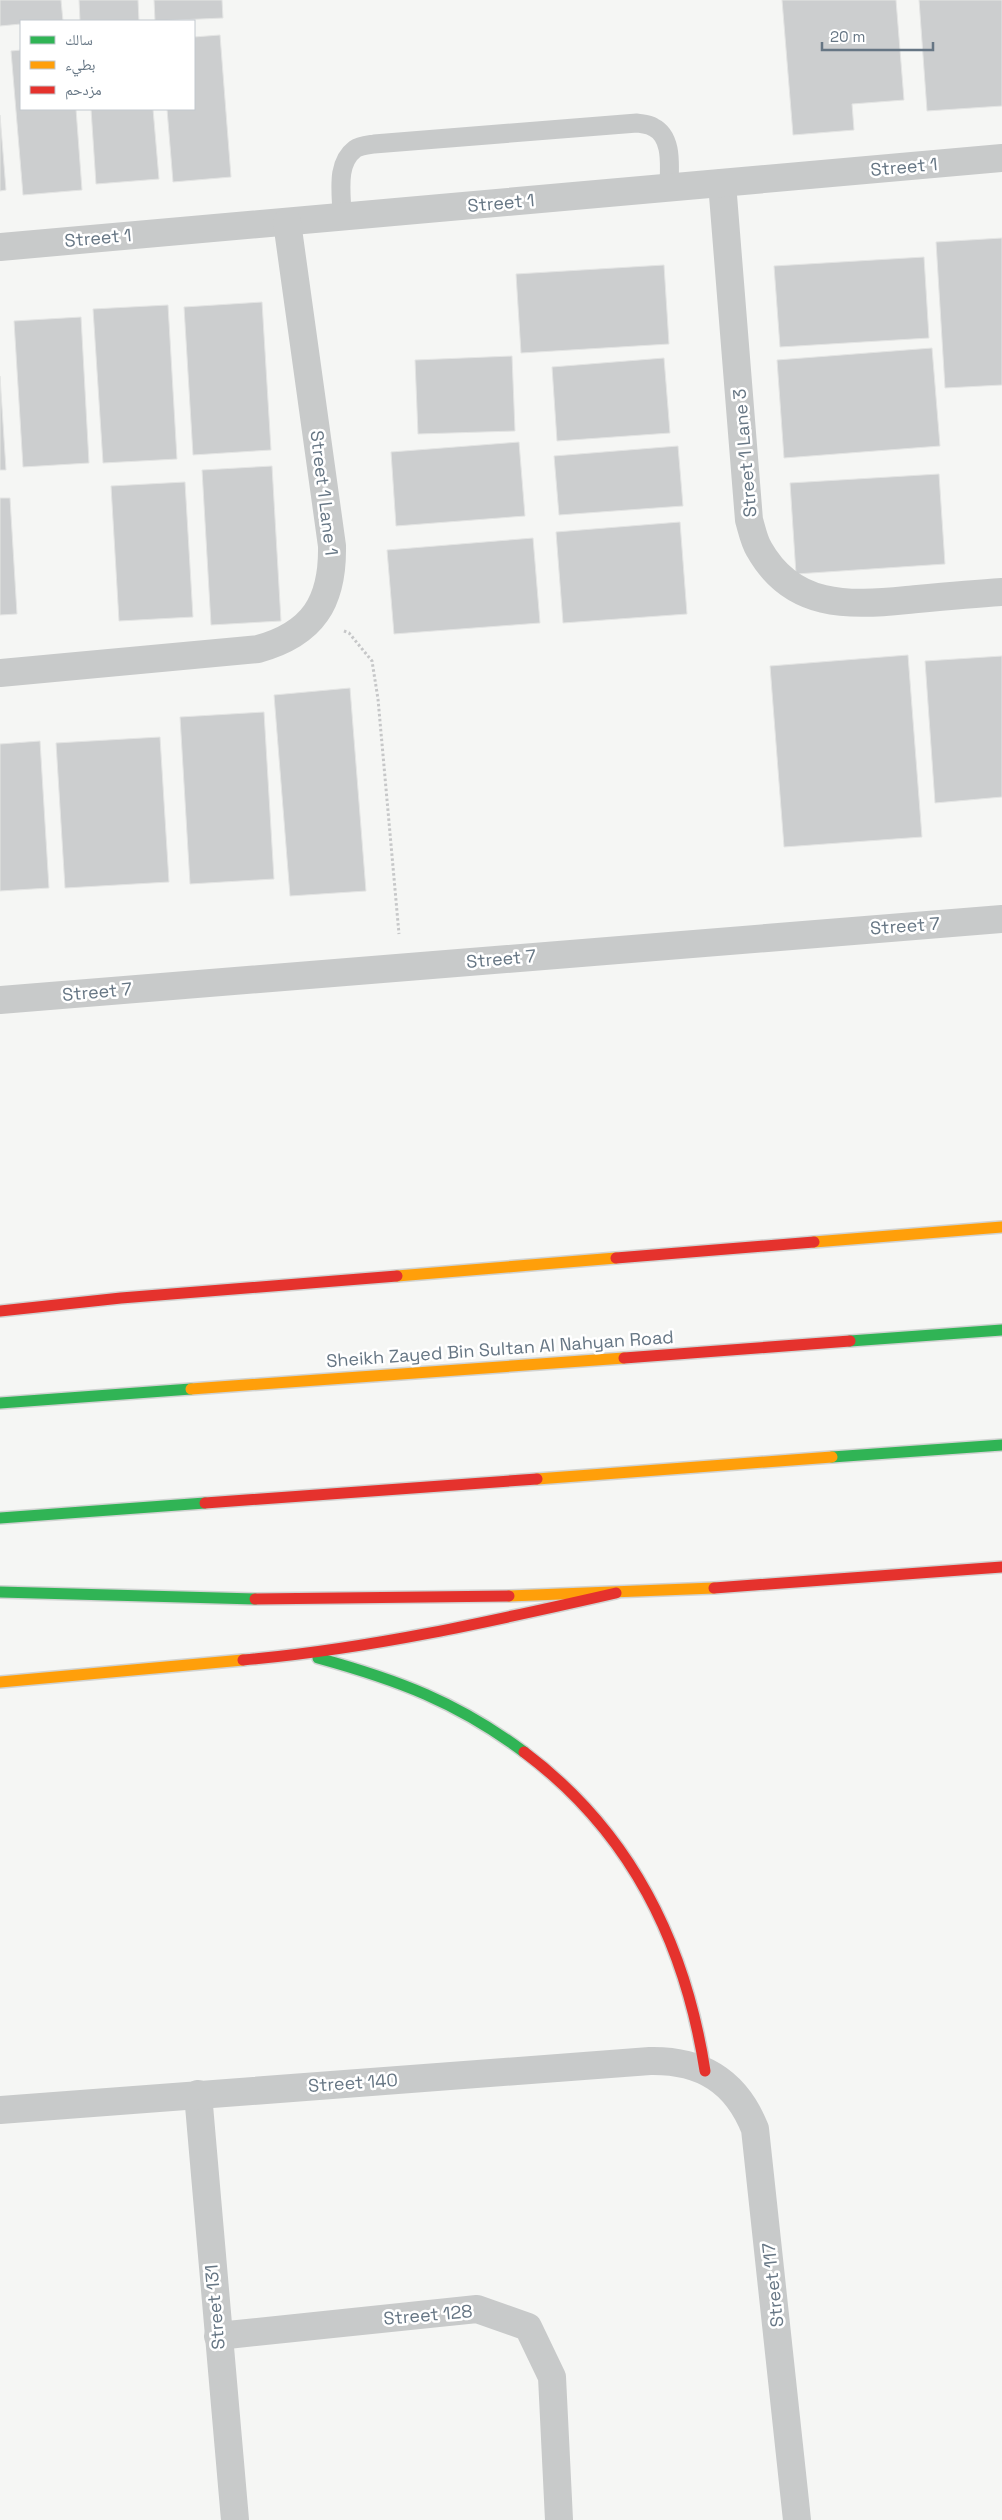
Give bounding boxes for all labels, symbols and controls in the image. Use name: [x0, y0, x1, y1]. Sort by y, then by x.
legend: [20, 20, 195, 110]
scale bar: [822, 20, 933, 52]
text: 20 m: [830, 27, 865, 46]
text: سالك: [65, 30, 93, 49]
text: بطيء: [65, 55, 95, 77]
text: مزدحم: [65, 80, 102, 100]
street label: Street 1: [869, 152, 938, 181]
street label: Street 1: [466, 188, 535, 217]
street label: Street 1: [63, 223, 132, 252]
street label: Street 1 Lane 3: [727, 388, 762, 518]
street label: Street 1 Lane 1: [305, 429, 344, 557]
street label: Street 7: [869, 912, 941, 939]
street label: Street 7: [465, 944, 537, 973]
street label: Street 7: [61, 977, 133, 1006]
street label: Sheikh Zayed Bin Sultan Al Nahyan Road: [326, 1325, 674, 1372]
street label: Street 140: [307, 2068, 399, 2097]
street label: Street 117: [757, 2242, 788, 2328]
street label: Street 131: [199, 2264, 230, 2351]
street label: Street 128: [383, 2299, 473, 2330]

